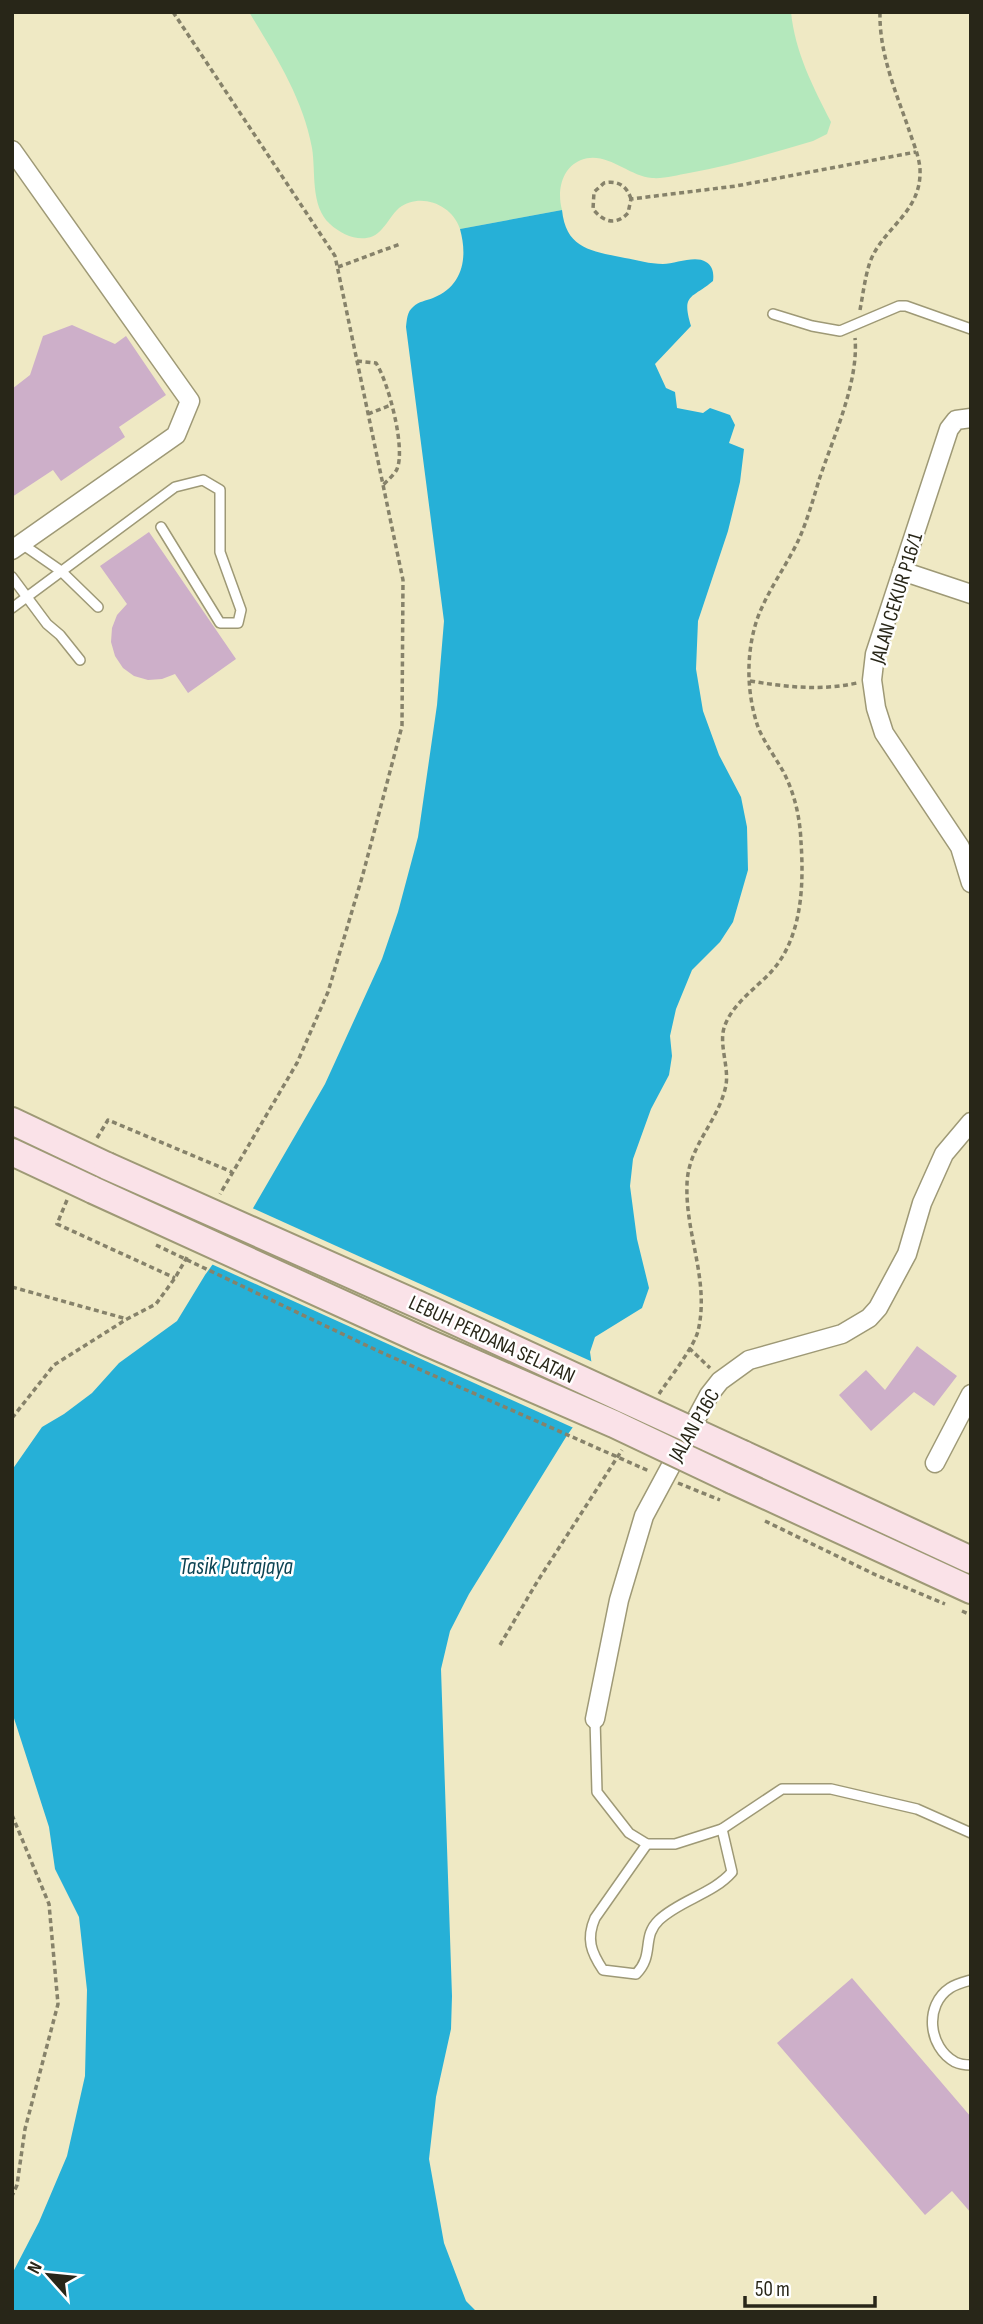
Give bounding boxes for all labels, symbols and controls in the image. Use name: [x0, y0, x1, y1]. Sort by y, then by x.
street label: JALAN CEKUR P16/1: [864, 529, 928, 668]
street label: LEBUH PERDANA SELATAN: [405, 1290, 579, 1389]
street label: JALAN P16C: [663, 1384, 725, 1467]
water label: Tasik Putrajaya: [179, 1553, 294, 1581]
north arrow: [14, 2240, 84, 2310]
text: N: [23, 2258, 48, 2278]
scale bar: [745, 2264, 874, 2308]
text: 50 m: [755, 2277, 790, 2302]

